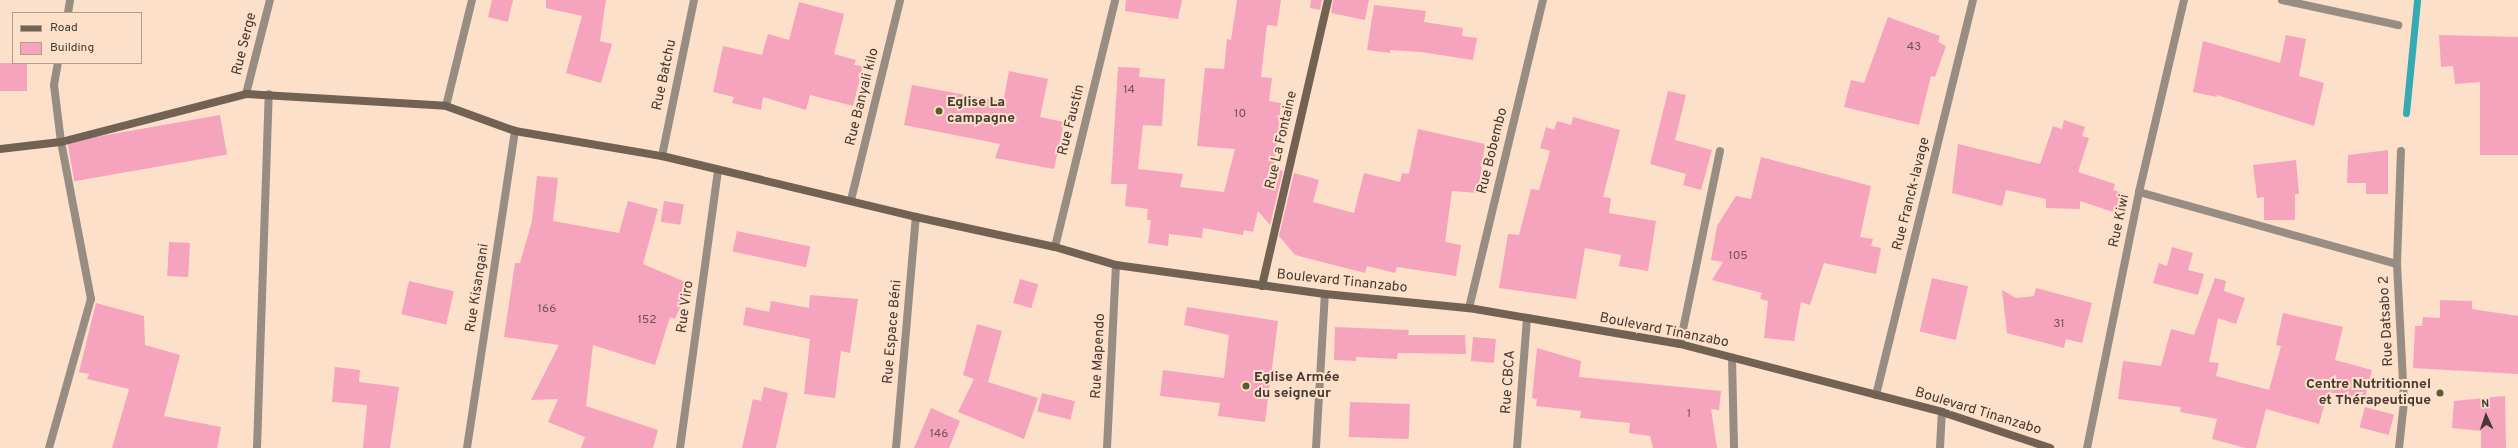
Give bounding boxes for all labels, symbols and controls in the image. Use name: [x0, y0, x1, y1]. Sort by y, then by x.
street label: Rue Serge: [229, 11, 261, 77]
legend: [12, 12, 142, 64]
text: Road: [50, 20, 78, 36]
street label: Rue Batchu: [649, 38, 681, 112]
text: Building: [50, 40, 94, 56]
house number: 43: [1907, 41, 1921, 55]
street label: Rue Banyali kilo: [843, 46, 883, 148]
street label: Rue Faustin: [1055, 83, 1089, 157]
house number: 14: [1123, 84, 1135, 98]
street label: Rue La Fontaine: [1263, 89, 1301, 191]
place label: Eglise La campagne: [947, 95, 1015, 128]
marker: Eglise La campagne: [934, 106, 944, 116]
street label: Rue Bobembo: [1474, 106, 1512, 196]
house number: 10: [1234, 108, 1246, 122]
street label: Rue Franck-lavage: [1890, 136, 1934, 252]
street label: Rue Kiwi: [2106, 193, 2134, 249]
street label: Rue Kisangani: [463, 242, 493, 334]
house number: 105: [1728, 250, 1748, 264]
street label: Boulevard Tinanzabo: [1275, 267, 1409, 297]
street label: Rue Datsabo 2: [2376, 275, 2398, 367]
street label: Rue Viro: [674, 279, 698, 335]
street label: Rue Espace Béni: [880, 279, 906, 385]
house number: 166: [538, 303, 556, 317]
street label: Boulevard Tinanzabo: [1598, 310, 1730, 352]
street label: Rue Mapendo: [1088, 313, 1110, 399]
house number: 152: [637, 314, 657, 328]
house number: 31: [2053, 318, 2065, 332]
street label: Rue CBCA: [1498, 349, 1520, 415]
place label: Eglise Armée du seigneur: [1254, 370, 1340, 402]
place label: Centre Nutritionnel et Thérapeutique: [2306, 377, 2431, 410]
marker: Eglise Armée du seigneur: [1241, 381, 1251, 391]
street label: Boulevard Tinanzabo: [1912, 385, 2044, 439]
marker: Centre Nutritionnel et Thérapeutique: [2434, 387, 2446, 399]
north arrow: [2466, 396, 2506, 436]
text: N: [2481, 397, 2490, 411]
house number: 1: [1687, 408, 1691, 422]
house number: 146: [930, 428, 948, 442]

